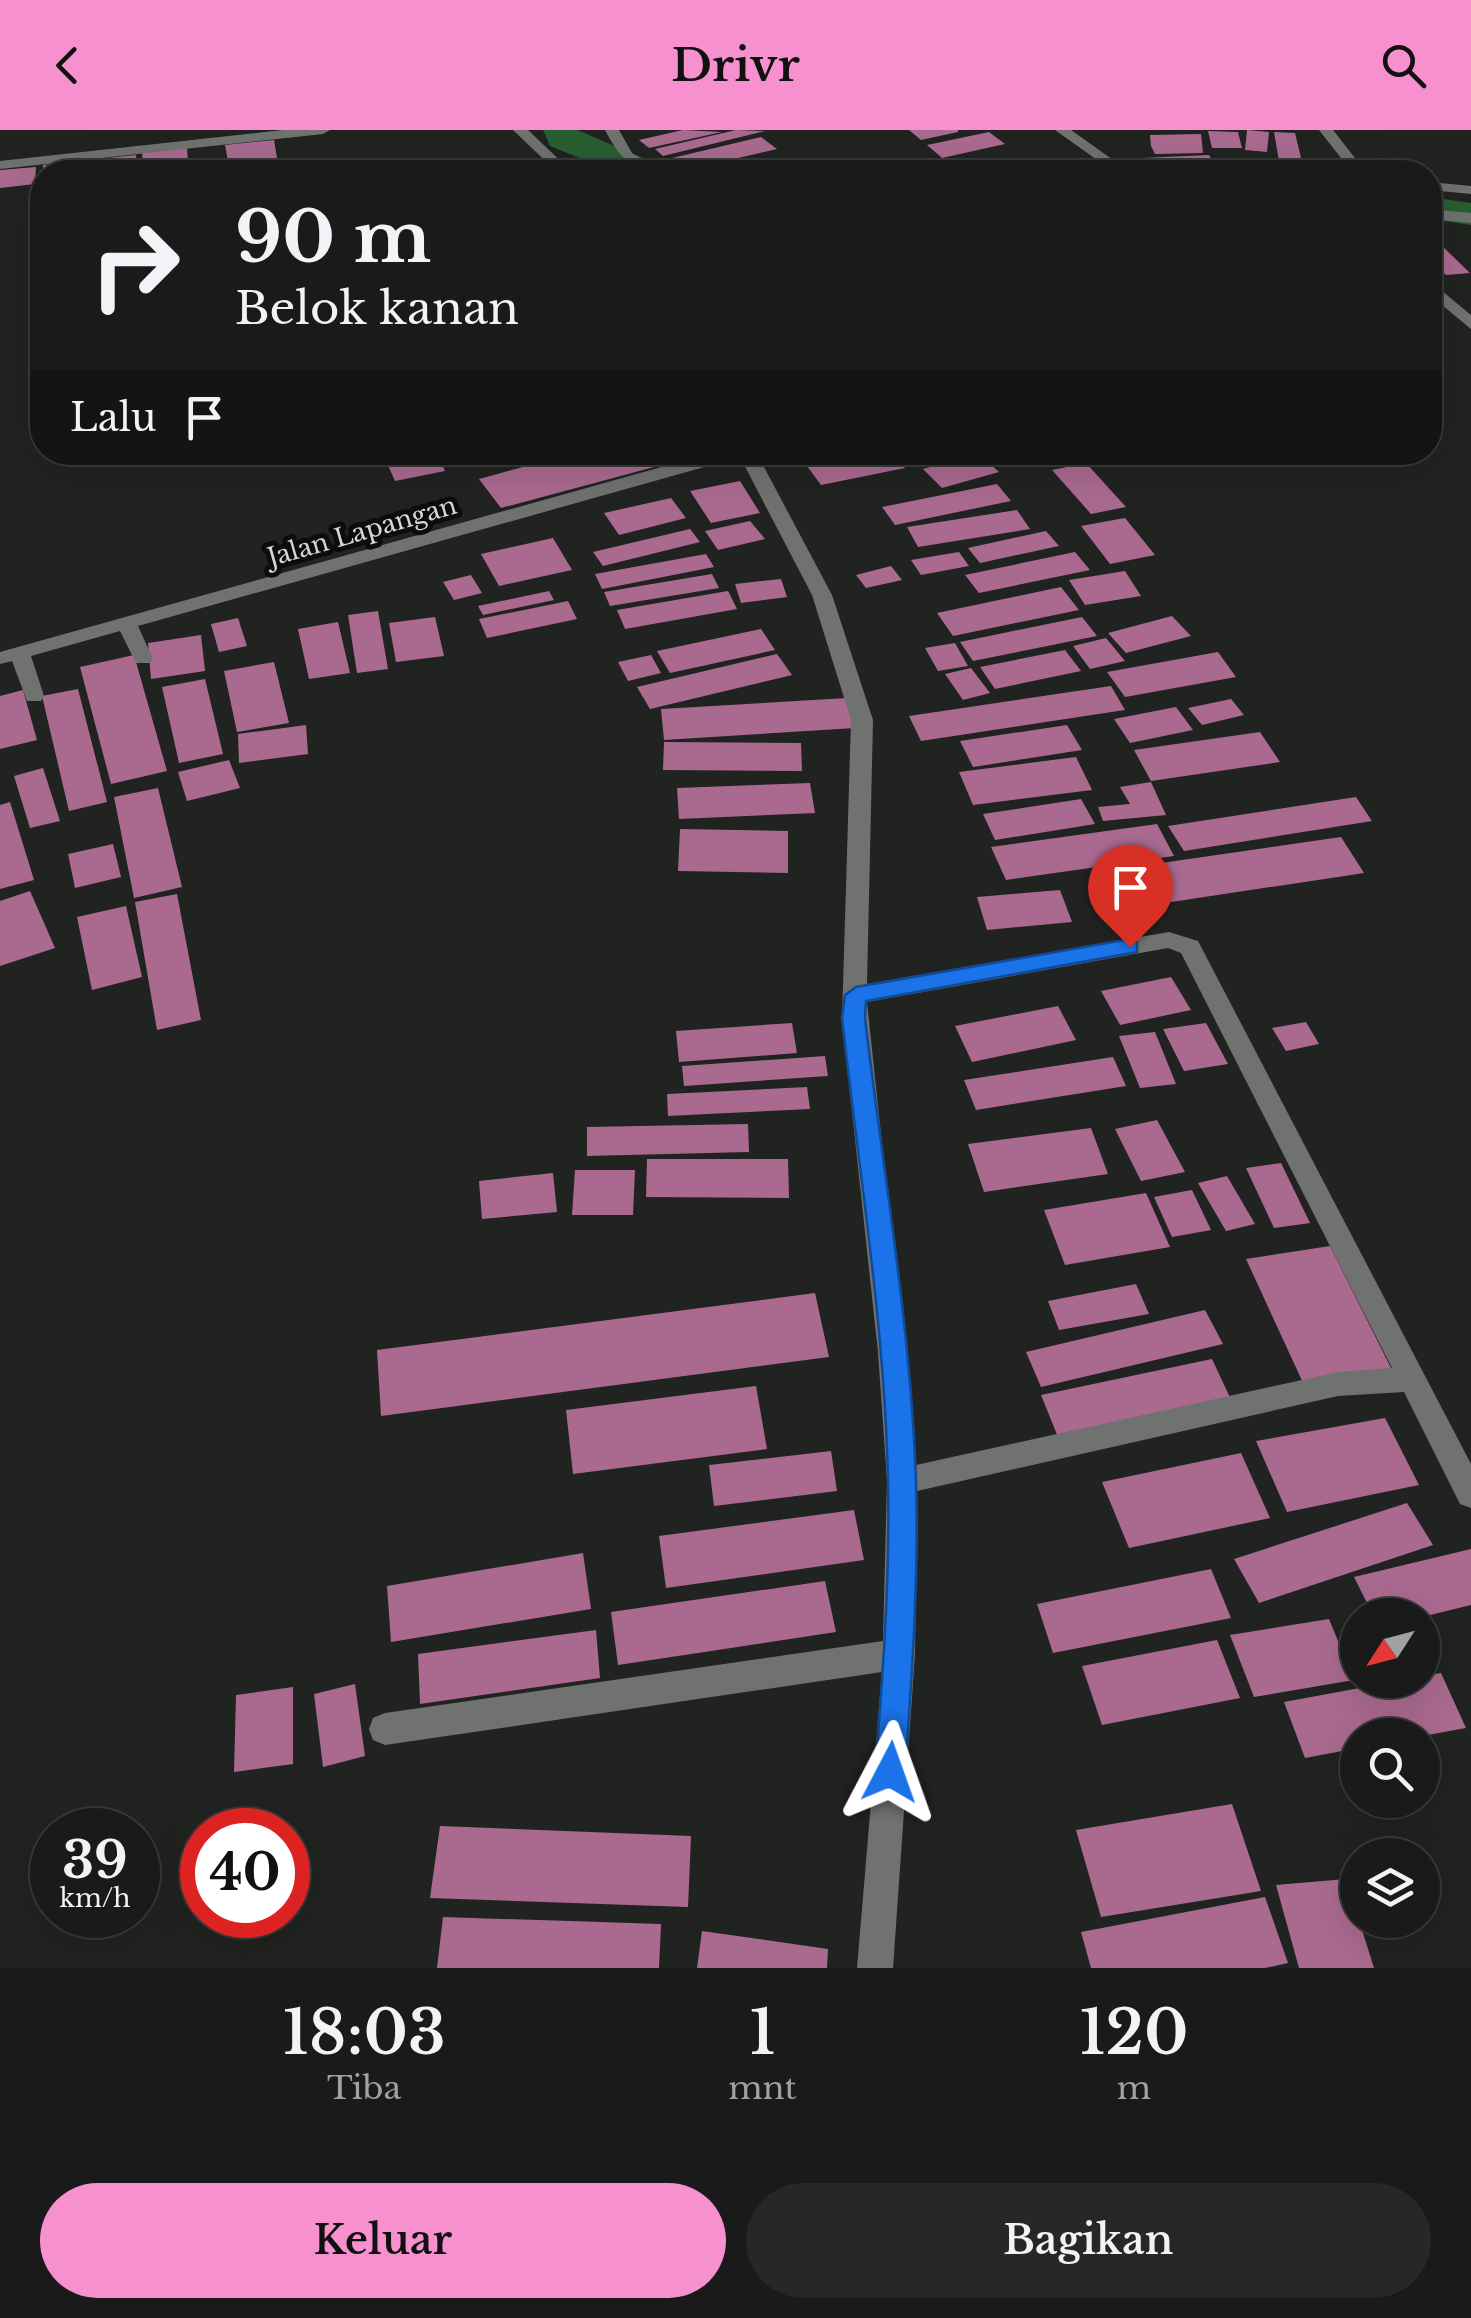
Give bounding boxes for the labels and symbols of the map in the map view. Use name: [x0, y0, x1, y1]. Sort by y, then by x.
street label: Jalan Lapangan: [261, 490, 460, 574]
pin: [1088, 845, 1173, 948]
north arrow: [1340, 1598, 1440, 1698]
position arrow: [838, 1720, 942, 1824]
speed limit sign: 40: [180, 1808, 310, 1938]

